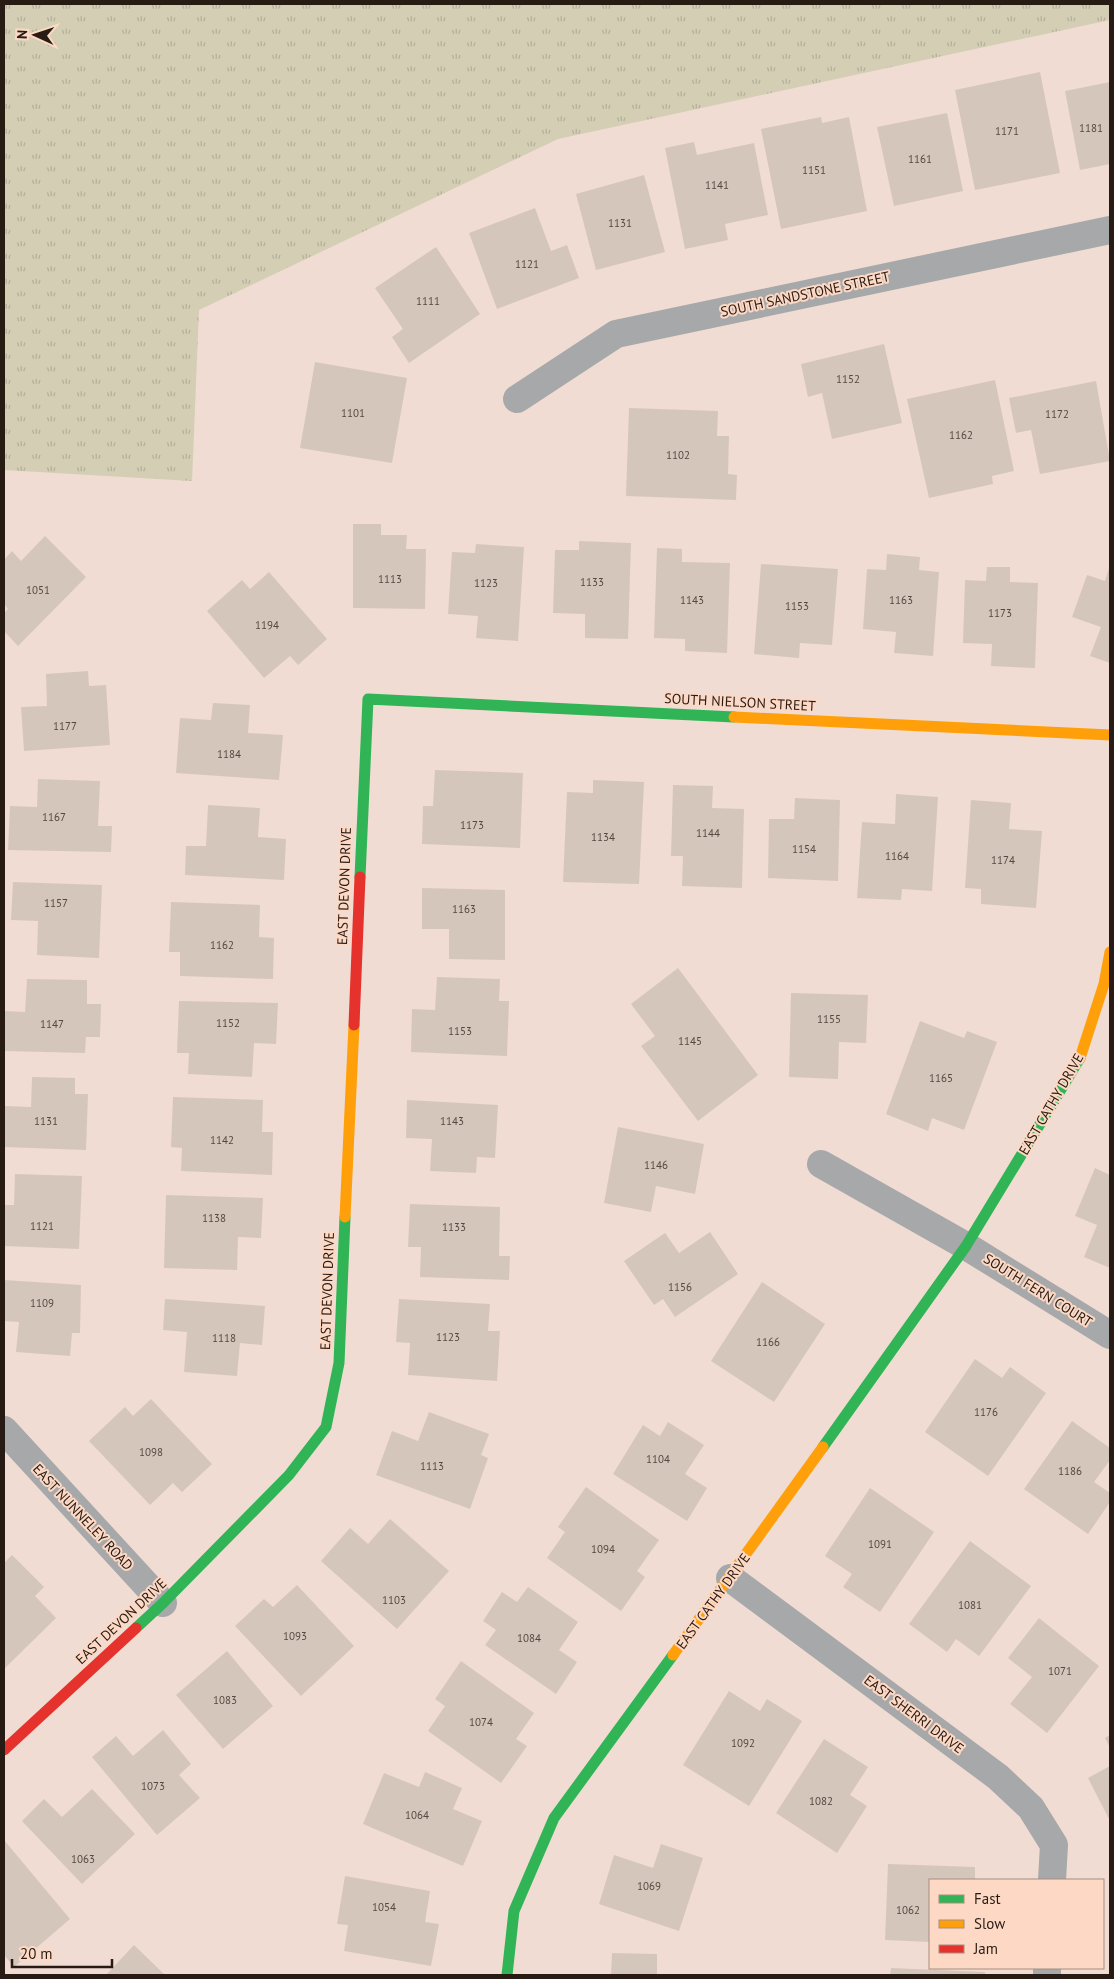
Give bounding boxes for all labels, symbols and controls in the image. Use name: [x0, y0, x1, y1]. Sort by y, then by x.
north arrow: [10, 10, 60, 60]
text: N: [13, 29, 31, 39]
house number: 1181: [1079, 121, 1103, 135]
house number: 1171: [995, 124, 1019, 138]
house number: 1161: [908, 152, 932, 166]
house number: 1151: [802, 163, 826, 177]
house number: 1141: [705, 178, 729, 192]
house number: 1131: [608, 216, 632, 230]
house number: 1121: [515, 257, 539, 271]
street label: SOUTH SANDSTONE STREET: [719, 267, 891, 321]
house number: 1111: [416, 294, 440, 308]
house number: 1152: [836, 372, 860, 386]
house number: 1101: [341, 406, 365, 420]
house number: 1172: [1045, 407, 1069, 421]
house number: 1162: [949, 428, 973, 442]
house number: 1102: [666, 448, 690, 462]
house number: 1113: [378, 572, 402, 586]
house number: 1133: [580, 575, 604, 589]
house number: 1123: [474, 576, 498, 590]
house number: 1051: [26, 583, 50, 597]
house number: 1143: [680, 593, 704, 607]
house number: 1163: [889, 593, 913, 607]
house number: 1153: [785, 599, 809, 613]
house number: 1173: [988, 606, 1012, 620]
house number: 1194: [255, 618, 279, 632]
street label: SOUTH NIELSON STREET: [664, 689, 816, 715]
house number: 1177: [53, 719, 77, 733]
house number: 1184: [217, 747, 241, 761]
house number: 1167: [42, 810, 66, 824]
house number: 1173: [460, 818, 484, 832]
house number: 1144: [696, 826, 720, 840]
street label: EAST DEVON DRIVE: [333, 827, 355, 945]
house number: 1134: [591, 830, 615, 844]
house number: 1154: [792, 842, 816, 856]
house number: 1164: [885, 849, 909, 863]
house number: 1174: [991, 853, 1015, 867]
house number: 1157: [44, 896, 68, 910]
house number: 1163: [452, 902, 476, 916]
house number: 1162: [210, 938, 234, 952]
house number: 1155: [817, 1012, 841, 1026]
house number: 1152: [216, 1016, 240, 1030]
house number: 1147: [40, 1017, 64, 1031]
house number: 1153: [448, 1024, 472, 1038]
house number: 1145: [678, 1034, 702, 1048]
street label: EAST CATHY DRIVE: [1015, 1050, 1087, 1158]
house number: 1165: [929, 1071, 953, 1085]
house number: 1131: [34, 1114, 58, 1128]
house number: 1143: [440, 1114, 464, 1128]
house number: 1142: [210, 1133, 234, 1147]
house number: 1146: [644, 1158, 668, 1172]
house number: 1138: [202, 1211, 226, 1225]
house number: 1121: [30, 1219, 54, 1233]
house number: 1133: [442, 1220, 466, 1234]
street label: EAST DEVON DRIVE: [316, 1232, 338, 1350]
street label: SOUTH FERN COURT: [980, 1249, 1096, 1331]
house number: 1156: [668, 1280, 692, 1294]
house number: 1109: [30, 1296, 54, 1310]
house number: 1123: [436, 1330, 460, 1344]
house number: 1118: [212, 1331, 236, 1345]
house number: 1166: [756, 1335, 780, 1349]
house number: 1176: [974, 1405, 998, 1419]
house number: 1098: [139, 1445, 163, 1459]
house number: 1104: [646, 1452, 670, 1466]
house number: 1113: [420, 1459, 444, 1473]
street label: EAST NUNNELEY ROAD: [29, 1460, 137, 1574]
house number: 1186: [1058, 1464, 1082, 1478]
house number: 1091: [868, 1537, 892, 1551]
house number: 1094: [591, 1542, 615, 1556]
street label: EAST CATHY DRIVE: [672, 1549, 754, 1653]
street label: EAST DEVON DRIVE: [72, 1574, 170, 1668]
house number: 1103: [382, 1593, 406, 1607]
house number: 1081: [958, 1598, 982, 1612]
house number: 1093: [283, 1629, 307, 1643]
house number: 1084: [517, 1631, 541, 1645]
house number: 1071: [1048, 1664, 1072, 1678]
street label: EAST SHERRI DRIVE: [861, 1671, 967, 1757]
house number: 1083: [213, 1693, 237, 1707]
house number: 1074: [469, 1715, 493, 1729]
house number: 1092: [731, 1736, 755, 1750]
house number: 1073: [141, 1779, 165, 1793]
house number: 1082: [809, 1794, 833, 1808]
house number: 1064: [405, 1808, 429, 1822]
house number: 1063: [71, 1852, 95, 1866]
house number: 1069: [637, 1879, 661, 1893]
legend: [929, 1879, 1104, 1969]
text: Fast: [974, 1889, 1001, 1908]
house number: 1054: [372, 1900, 396, 1914]
house number: 1062: [896, 1903, 920, 1917]
text: Slow: [974, 1914, 1005, 1933]
scale bar: [12, 1936, 112, 1968]
text: Jam: [973, 1939, 998, 1958]
text: 20 m: [20, 1944, 53, 1963]

